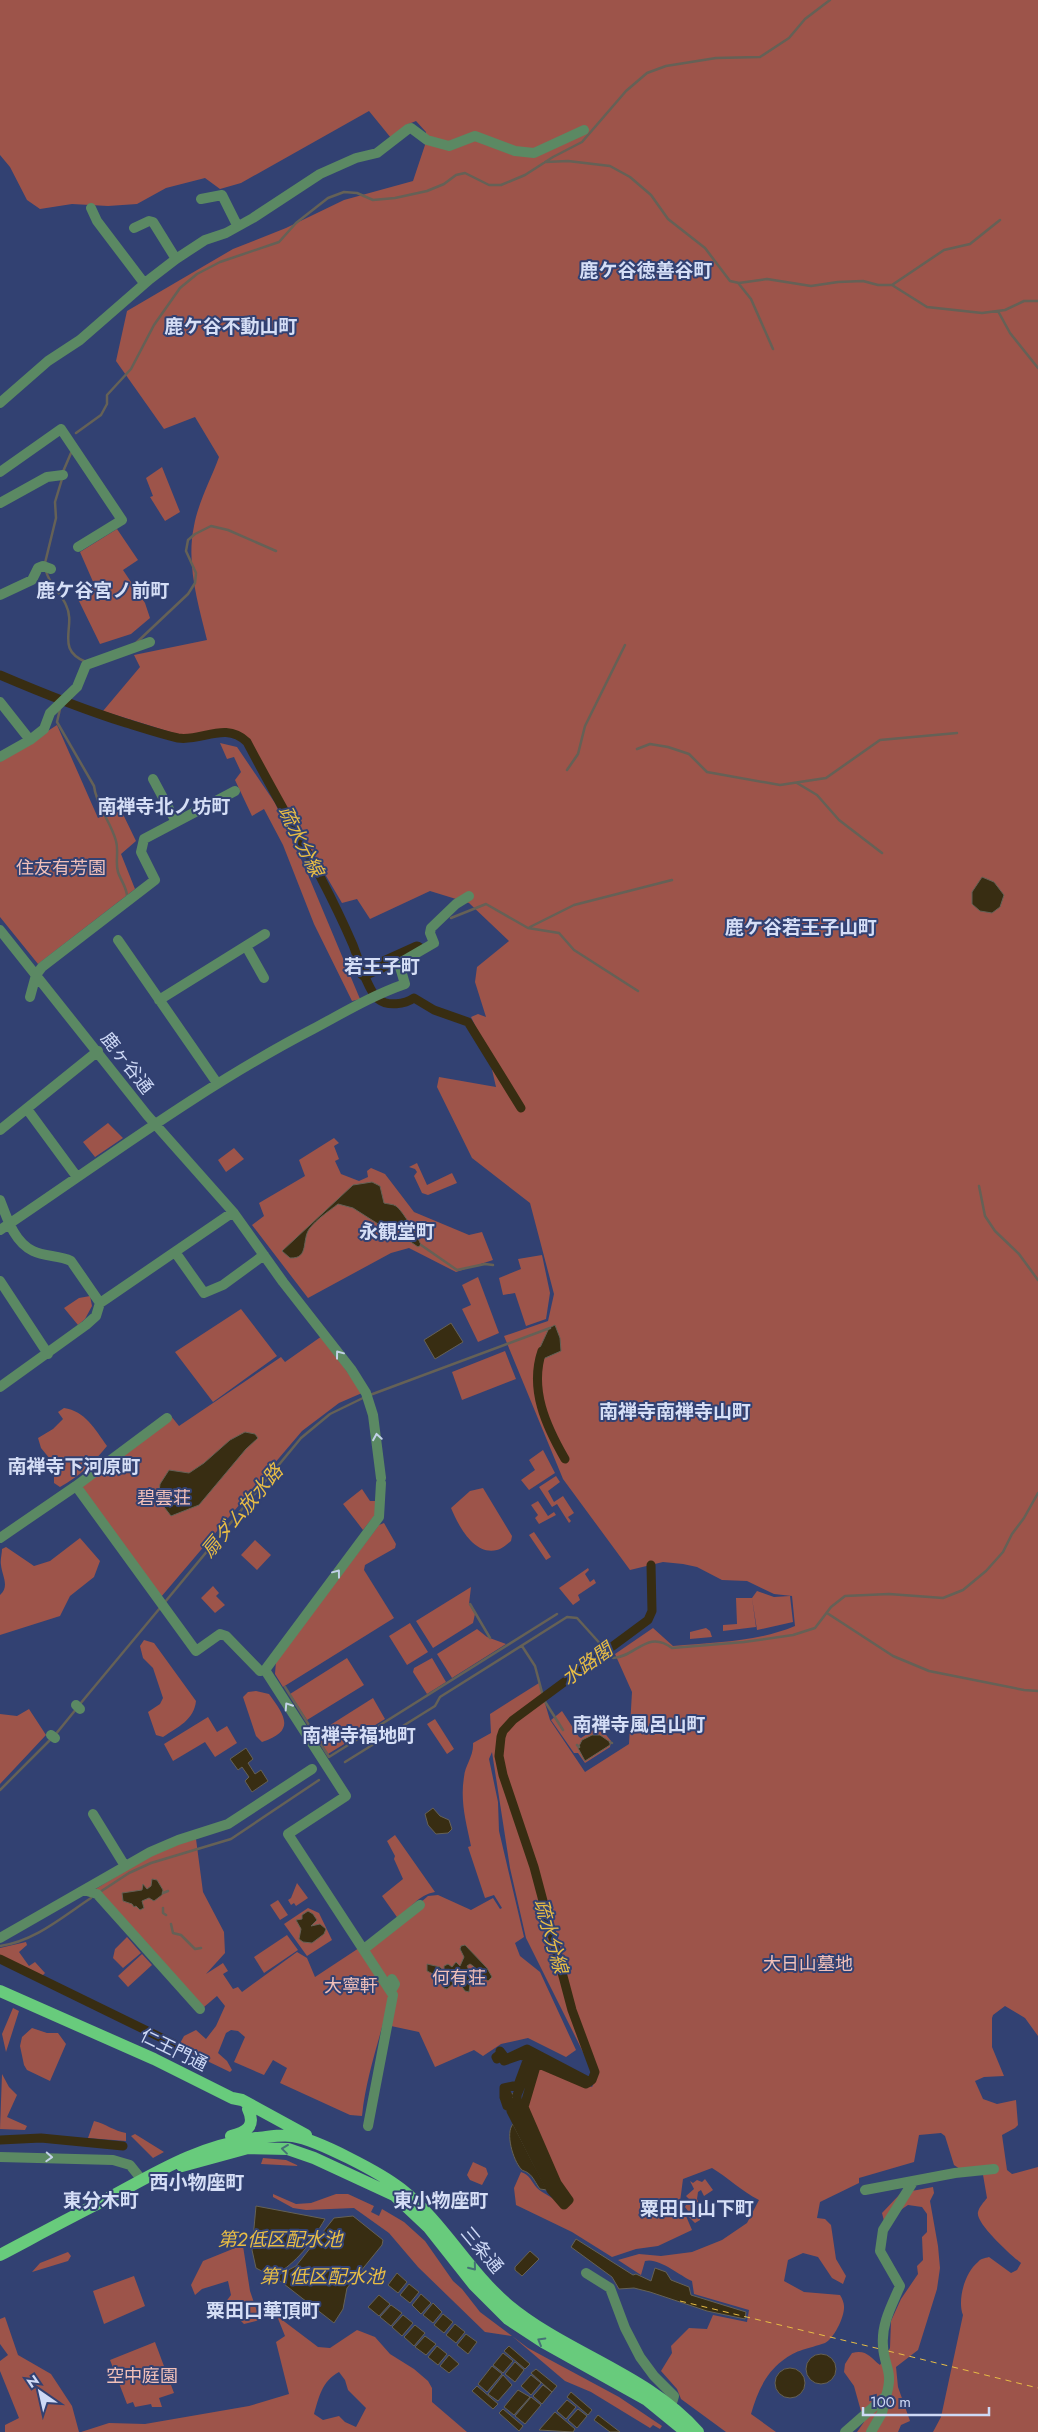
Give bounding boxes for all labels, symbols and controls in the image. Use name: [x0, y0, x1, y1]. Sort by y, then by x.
district label: 鹿ケ谷徳善谷町: [579, 257, 713, 284]
district label: 鹿ケ谷不動山町: [164, 313, 298, 340]
district label: 鹿ケ谷宮ノ前町: [36, 577, 170, 604]
district label: 南禅寺北ノ坊町: [97, 793, 231, 820]
water label: 疏水分線: [272, 801, 331, 883]
park label: 住友有芳園: [16, 855, 106, 881]
district label: 鹿ケ谷若王子山町: [725, 914, 877, 941]
district label: 若王子町: [344, 953, 420, 980]
street label: 鹿ヶ谷通: [95, 1027, 159, 1099]
district label: 永観堂町: [359, 1218, 435, 1245]
one-way arrow: [337, 1351, 345, 1360]
district label: 南禅寺南禅寺山町: [599, 1398, 751, 1425]
one-way arrow: [372, 1433, 383, 1441]
district label: 南禅寺下河原町: [7, 1453, 141, 1480]
water label: 扇ダム放水路: [195, 1457, 290, 1563]
park label: 碧雲荘: [137, 1485, 191, 1511]
one-way arrow: [331, 1570, 339, 1579]
water label: 水路閣: [556, 1635, 620, 1692]
one-way arrow: [285, 1702, 294, 1712]
district label: 南禅寺風呂山町: [572, 1711, 706, 1738]
district label: 南禅寺福地町: [302, 1722, 416, 1749]
water label: 疏水分線: [528, 1896, 575, 1978]
park label: 大日山墓地: [763, 1951, 853, 1977]
park label: 何有荘: [432, 1965, 486, 1991]
park label: 大寧軒: [324, 1973, 378, 1999]
street label: 仁王門通: [136, 2023, 212, 2077]
one-way arrow: [281, 2145, 290, 2155]
one-way arrow: [45, 2152, 53, 2162]
district label: 西小物座町: [149, 2169, 245, 2196]
district label: 東分木町: [63, 2187, 139, 2214]
district label: 東小物座町: [393, 2187, 489, 2214]
district label: 粟田口山下町: [640, 2195, 754, 2222]
street label: 三条通: [455, 2221, 509, 2279]
water label: 第２低区配水池: [218, 2226, 344, 2253]
one-way arrow: [467, 2261, 475, 2270]
water label: 第１低区配水池: [260, 2263, 386, 2290]
district label: 粟田口華頂町: [206, 2297, 320, 2324]
one-way arrow: [538, 2337, 547, 2347]
park label: 空中庭園: [106, 2363, 178, 2389]
north arrow: [15, 2367, 65, 2417]
text: N: [23, 2370, 43, 2393]
scale bar: [863, 2384, 989, 2416]
text: 100 m: [870, 2391, 911, 2413]

